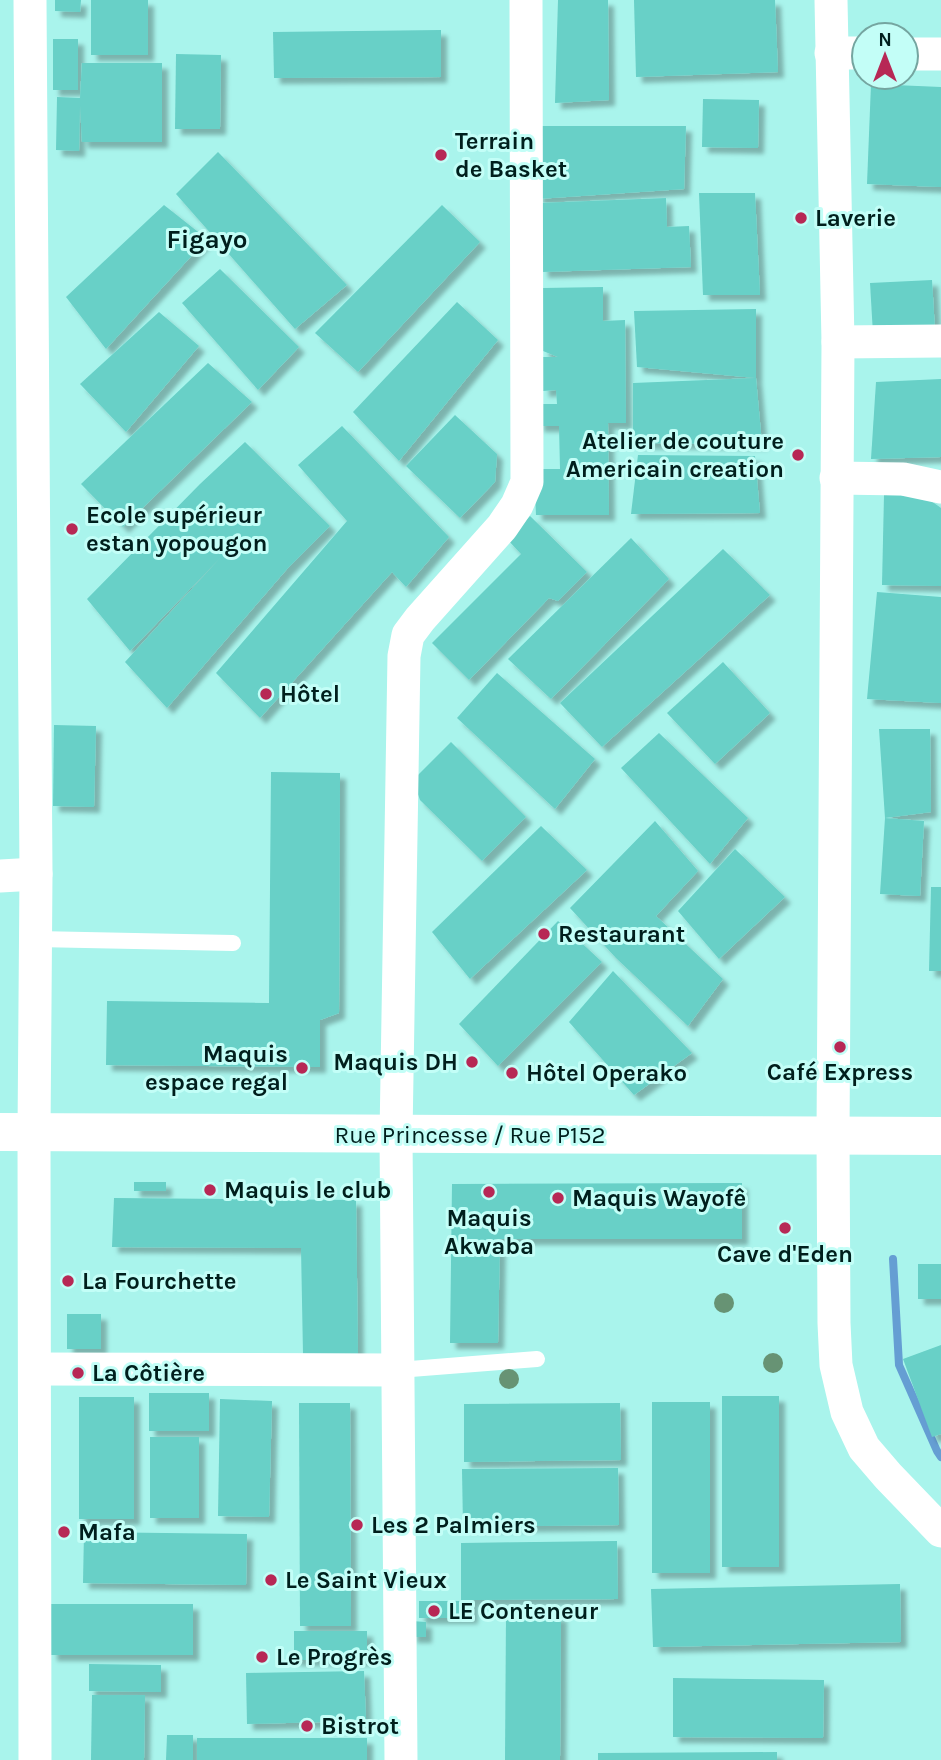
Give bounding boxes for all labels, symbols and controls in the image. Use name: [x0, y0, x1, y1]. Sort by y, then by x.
north arrow: [850, 21, 920, 91]
text: N: [878, 29, 892, 51]
place label: Terrain de Basket: [455, 127, 567, 183]
marker: Terrain de Basket: [433, 147, 449, 163]
place label: Laverie: [815, 204, 896, 232]
marker: Laverie: [793, 210, 809, 226]
district label: Figayo: [167, 224, 247, 255]
place label: Atelier de couture Americain creation: [566, 427, 784, 483]
marker: Atelier de couture Americain creation: [790, 447, 806, 463]
place label: Ecole supérieur estan yopougon: [86, 501, 267, 557]
marker: Ecole supérieur estan yopougon: [64, 521, 80, 537]
place label: Hôtel: [280, 680, 340, 708]
marker: Hôtel: [258, 686, 274, 702]
place label: Restaurant: [558, 920, 685, 948]
marker: Restaurant: [536, 926, 552, 942]
marker: Café Express: [832, 1039, 848, 1055]
place label: Maquis espace regal: [145, 1040, 288, 1096]
place label: Maquis DH: [333, 1048, 458, 1076]
marker: Maquis DH: [464, 1054, 480, 1070]
place label: Café Express: [767, 1058, 913, 1086]
place label: Hôtel Operako: [526, 1059, 687, 1087]
marker: Maquis espace regal: [294, 1060, 310, 1076]
marker: Hôtel Operako: [504, 1065, 520, 1081]
street label: Rue Princesse / Rue P152: [335, 1121, 605, 1149]
place label: Maquis le club: [224, 1176, 391, 1204]
marker: Maquis le club: [202, 1182, 218, 1198]
marker: Maquis Akwaba: [481, 1184, 497, 1200]
place label: Maquis Wayofê: [572, 1184, 746, 1212]
marker: Maquis Wayofê: [550, 1190, 566, 1206]
place label: Maquis Akwaba: [444, 1204, 534, 1260]
marker: Cave d'Eden: [777, 1220, 793, 1236]
place label: Cave d'Eden: [717, 1240, 853, 1268]
place label: La Fourchette: [82, 1267, 236, 1295]
marker: La Fourchette: [60, 1273, 76, 1289]
place label: La Côtière: [92, 1359, 205, 1387]
marker: La Côtière: [70, 1365, 86, 1381]
place label: Les 2 Palmiers: [371, 1511, 536, 1539]
marker: Les 2 Palmiers: [349, 1517, 365, 1533]
place label: Mafa: [78, 1518, 136, 1546]
marker: Mafa: [56, 1524, 72, 1540]
place label: Le Saint Vieux: [285, 1566, 447, 1594]
marker: Le Saint Vieux: [263, 1572, 279, 1588]
place label: LE Conteneur: [448, 1597, 599, 1625]
marker: LE Conteneur: [426, 1603, 442, 1619]
place label: Le Progrès: [276, 1643, 392, 1671]
marker: Le Progrès: [254, 1649, 270, 1665]
place label: Bistrot: [321, 1712, 399, 1740]
marker: Bistrot: [299, 1718, 315, 1734]

